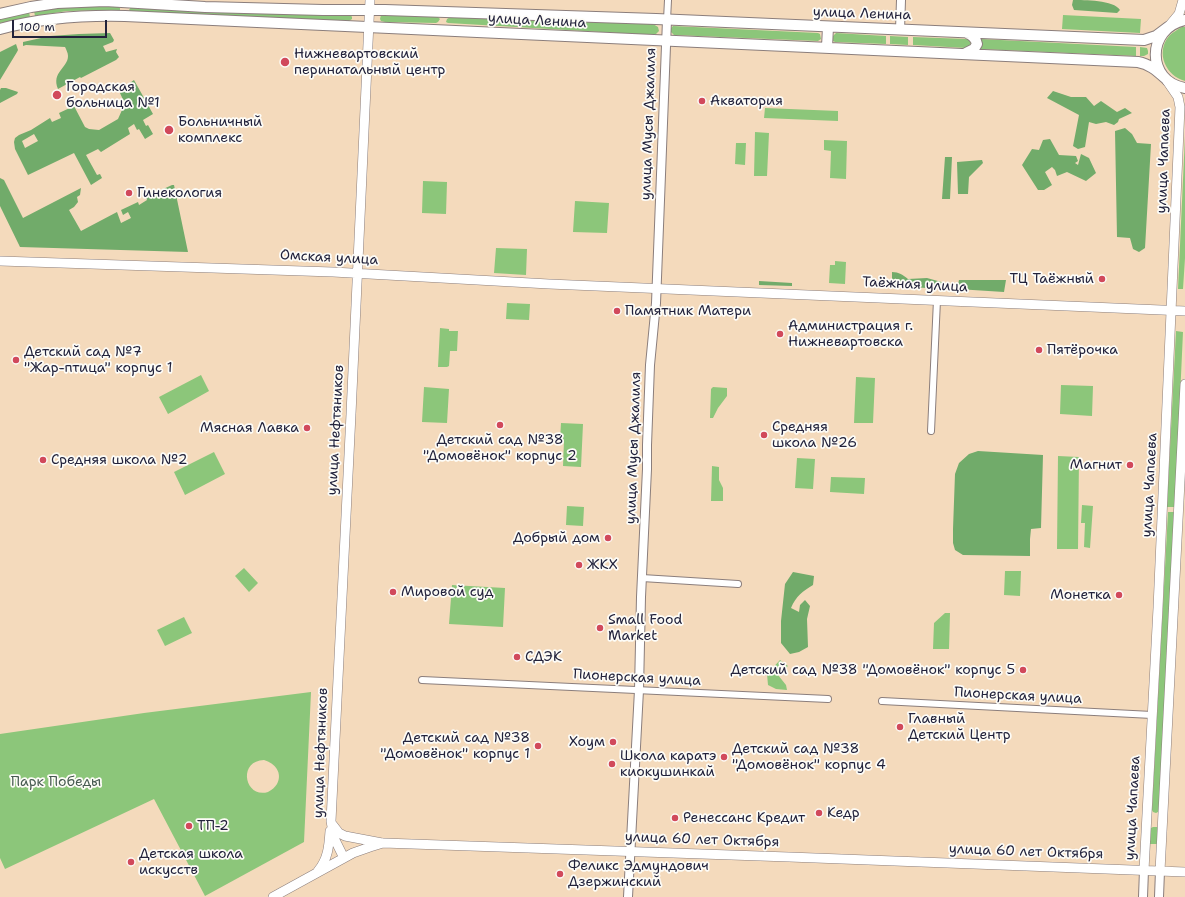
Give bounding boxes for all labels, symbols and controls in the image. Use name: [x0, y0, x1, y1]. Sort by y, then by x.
street label: улица Ленина: [813, 4, 911, 24]
street label: улица Ленина: [487, 10, 587, 32]
scale bar: [14, 12, 109, 38]
text: 100 m: [19, 19, 55, 35]
place label: Нижневартовский перинатальный центр: [294, 46, 445, 78]
street label: улица Мусы Джалиля: [638, 47, 660, 201]
marker: Нижневартовский перинатальный центр: [279, 56, 291, 68]
place label: Городская больница №1: [66, 79, 160, 112]
marker: Городская больница №1: [51, 89, 63, 101]
place label: Акватория: [710, 93, 783, 109]
marker: Акватория: [697, 96, 707, 106]
street label: улица Чапаева: [1154, 108, 1174, 214]
place label: Больничный комплекс: [178, 114, 262, 146]
marker: Больничный комплекс: [163, 124, 175, 136]
place label: Гинекология: [137, 185, 222, 201]
marker: Гинекология: [124, 188, 134, 198]
street label: Омская улица: [279, 247, 379, 269]
place label: ТЦ Таёжный: [1009, 271, 1094, 287]
street label: Таёжная улица: [862, 274, 968, 296]
marker: ТЦ Таёжный: [1097, 274, 1107, 284]
place label: Памятник Матери: [625, 303, 751, 319]
marker: Памятник Матери: [612, 306, 622, 316]
place label: Администрация г. Нижневартовска: [788, 318, 913, 350]
marker: Администрация г. Нижневартовска: [775, 329, 785, 339]
place label: Пятёрочка: [1047, 342, 1118, 358]
place label: Детский сад №7 "Жар-птица" корпус 1: [24, 344, 173, 376]
marker: Пятёрочка: [1034, 345, 1044, 355]
marker: Детский сад №7 "Жар-птица" корпус 1: [11, 355, 21, 365]
street label: улица Нефтяников: [324, 364, 348, 496]
street label: улица Мусы Джалиля: [623, 371, 645, 525]
place label: Средняя школа №26: [772, 419, 857, 452]
place label: Мясная Лавка: [200, 420, 299, 436]
marker: Детский сад №38 "Домовёнок" корпус 2: [495, 420, 505, 430]
marker: Мясная Лавка: [302, 423, 312, 433]
marker: Средняя школа №26: [759, 430, 769, 440]
place label: Детский сад №38 "Домовёнок" корпус 2: [423, 432, 577, 464]
street label: улица Чапаева: [1139, 432, 1161, 538]
place label: Средняя школа №2: [51, 452, 187, 468]
marker: Средняя школа №2: [38, 455, 48, 465]
place label: Магнит: [1070, 457, 1122, 473]
marker: Магнит: [1125, 460, 1135, 470]
place label: Добрый дом: [513, 530, 600, 546]
marker: Добрый дом: [603, 533, 613, 543]
place label: ЖКХ: [587, 557, 618, 573]
marker: ЖКХ: [574, 560, 584, 570]
place label: Мировой суд: [401, 584, 494, 600]
marker: Мировой суд: [388, 587, 398, 597]
place label: Монетка: [1050, 587, 1111, 603]
marker: Монетка: [1114, 590, 1124, 600]
place label: Small Food Market: [608, 612, 682, 644]
marker: Small Food Market: [595, 623, 605, 633]
place label: СДЭК: [525, 649, 562, 665]
marker: СДЭК: [512, 652, 522, 662]
place label: Детский сад №38 "Домовёнок" корпус 5: [730, 662, 1015, 678]
marker: Детский сад №38 "Домовёнок" корпус 5: [1018, 665, 1028, 675]
street label: Пионерская улица: [573, 666, 701, 690]
street label: Пионерская улица: [954, 684, 1082, 708]
street label: улица Нефтяников: [310, 687, 332, 819]
place label: Главный Детский Центр: [908, 711, 1011, 744]
marker: Главный Детский Центр: [895, 722, 905, 732]
place label: Детский сад №38 "Домовёнок" корпус 1: [380, 730, 530, 762]
place label: Хоум: [569, 734, 605, 750]
marker: Хоум: [608, 737, 618, 747]
marker: Детский сад №38 "Домовёнок" корпус 1: [533, 741, 543, 751]
place label: Детский сад №38 "Домовёнок" корпус 4: [732, 741, 886, 774]
place label: Школа каратэ киокушинкай: [620, 748, 716, 780]
marker: Детский сад №38 "Домовёнок" корпус 4: [719, 752, 729, 762]
street label: улица Чапаева: [1122, 755, 1144, 861]
marker: Школа каратэ киокушинкай: [607, 759, 617, 769]
park label: Парк Победы: [11, 774, 101, 790]
place label: Кедр: [827, 805, 860, 821]
marker: Кедр: [814, 808, 824, 818]
place label: Ренессанс Кредит: [683, 810, 805, 826]
marker: Ренессанс Кредит: [670, 813, 680, 823]
place label: ТП-2: [197, 818, 229, 834]
marker: ТП-2: [184, 821, 194, 831]
street label: улица 60 лет Октября: [625, 829, 779, 851]
street label: улица 60 лет Октября: [949, 841, 1103, 863]
place label: Детская школа искусств: [139, 846, 243, 878]
marker: Детская школа искусств: [126, 857, 136, 867]
place label: Феликс Эдмундович Дзержинский: [568, 858, 709, 890]
marker: Феликс Эдмундович Дзержинский: [555, 869, 565, 879]

